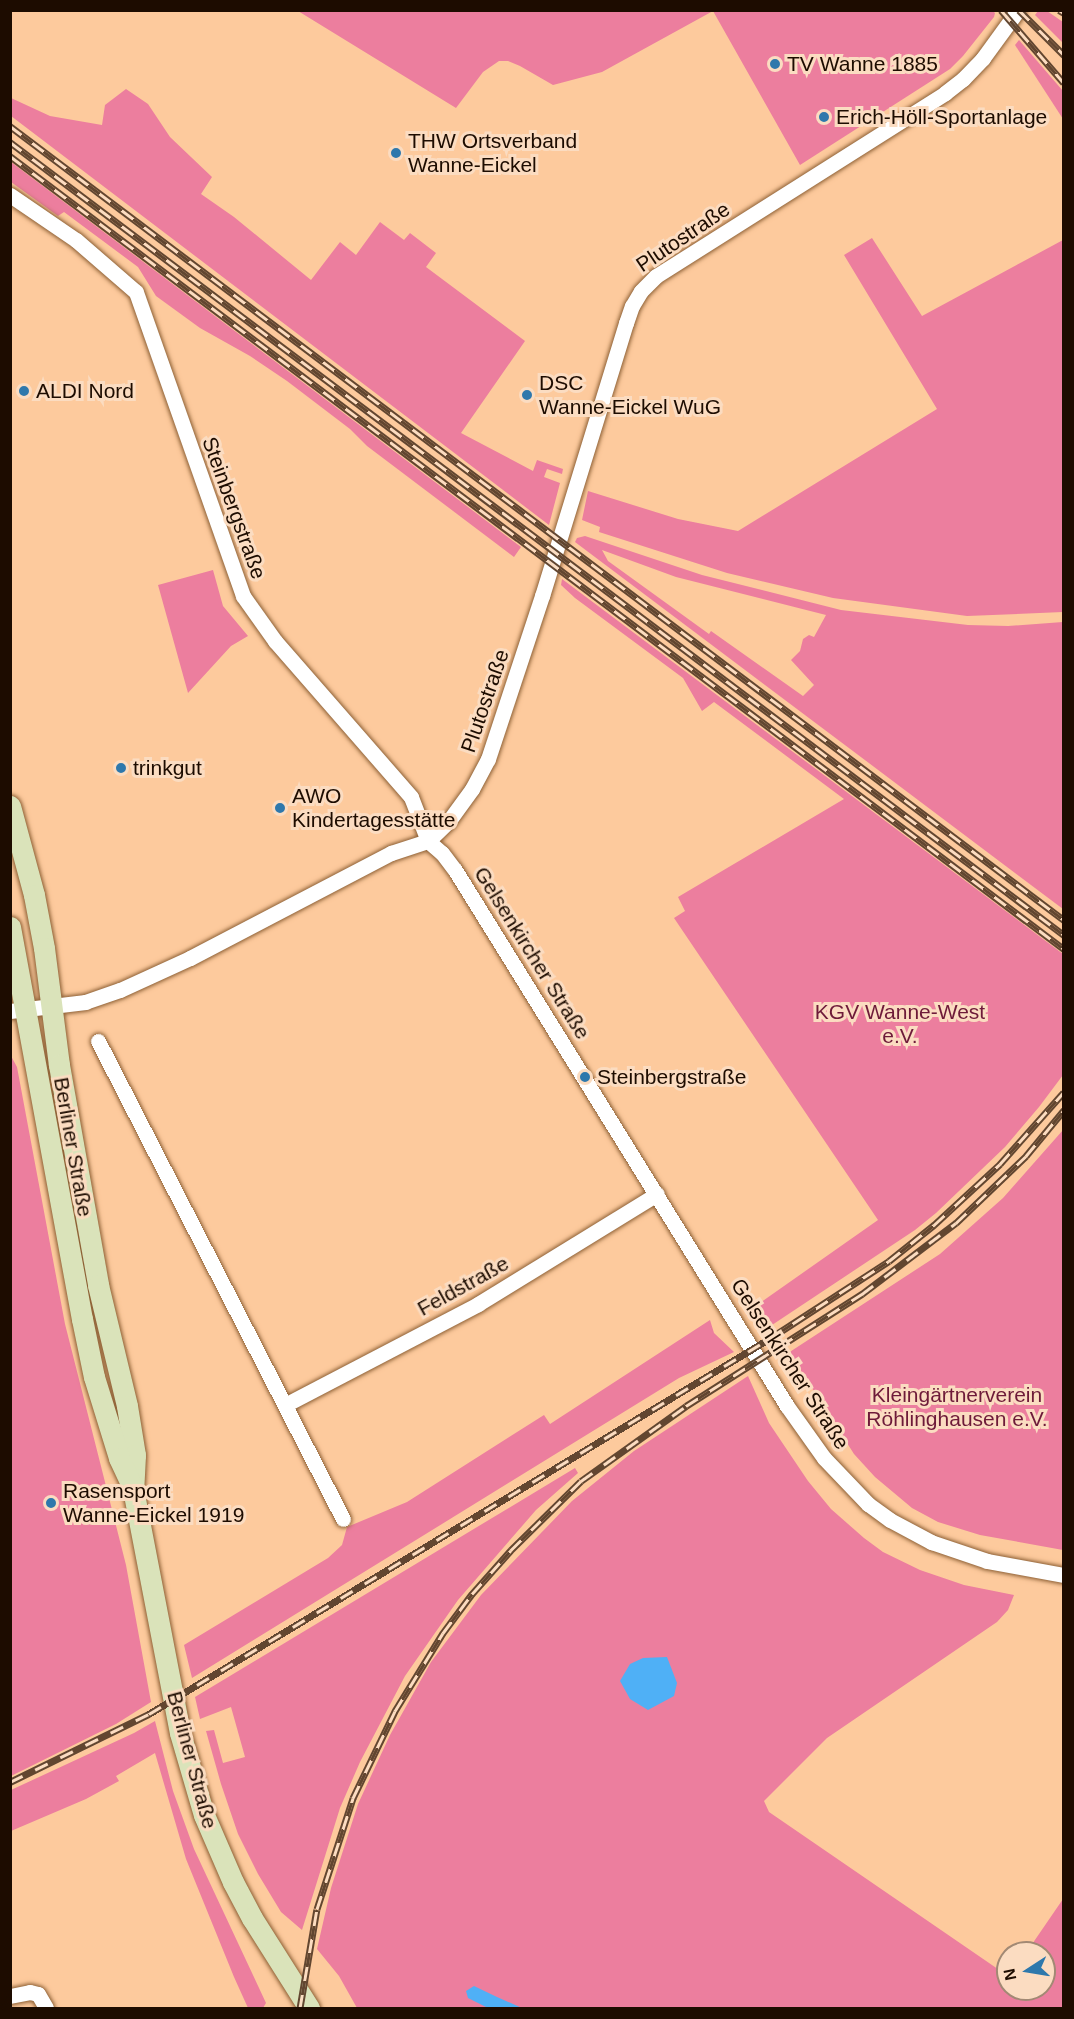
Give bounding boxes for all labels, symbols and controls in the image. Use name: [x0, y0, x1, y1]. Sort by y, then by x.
place label: TV Wanne 1885: [787, 51, 938, 77]
marker: TV Wanne 1885: [768, 57, 782, 71]
place label: Erich-Höll-Sportanlage: [836, 104, 1047, 130]
marker: Erich-Höll-Sportanlage: [817, 110, 831, 124]
place label: THW Ortsverband Wanne-Eickel: [408, 128, 577, 178]
marker: THW Ortsverband Wanne-Eickel: [389, 146, 403, 160]
street label: Plutostraße: [631, 197, 735, 277]
place label: DSC Wanne-Eickel WuG: [539, 370, 721, 420]
place label: ALDI Nord: [36, 378, 134, 404]
marker: ALDI Nord: [17, 384, 31, 398]
marker: DSC Wanne-Eickel WuG: [520, 388, 534, 402]
street label: Steinbergstraße: [197, 433, 271, 583]
street label: Plutostraße: [456, 646, 514, 756]
place label: trinkgut: [133, 755, 202, 781]
marker: trinkgut: [114, 761, 128, 775]
place label: AWO Kindertagesstätte: [292, 783, 455, 833]
marker: AWO Kindertagesstätte: [273, 801, 287, 815]
street label: Gelsenkircher Straße: [469, 862, 595, 1044]
park label: KGV Wanne-West e.V.: [815, 999, 985, 1049]
place label: Steinbergstraße: [597, 1064, 746, 1090]
marker: Steinbergstraße: [578, 1070, 592, 1084]
street label: Berliner Straße: [48, 1075, 98, 1219]
street label: Feldstraße: [413, 1251, 513, 1321]
street label: Gelsenkircher Straße: [725, 1274, 855, 1454]
park label: Kleingärtnerverein Röhlinghausen e.V.: [866, 1382, 1048, 1432]
place label: Rasensport Wanne-Eickel 1919: [63, 1478, 244, 1528]
marker: Rasensport Wanne-Eickel 1919: [44, 1496, 58, 1510]
street label: Berliner Straße: [162, 1689, 222, 1831]
north arrow: [996, 1941, 1056, 2001]
text: N: [1000, 1967, 1019, 1982]

